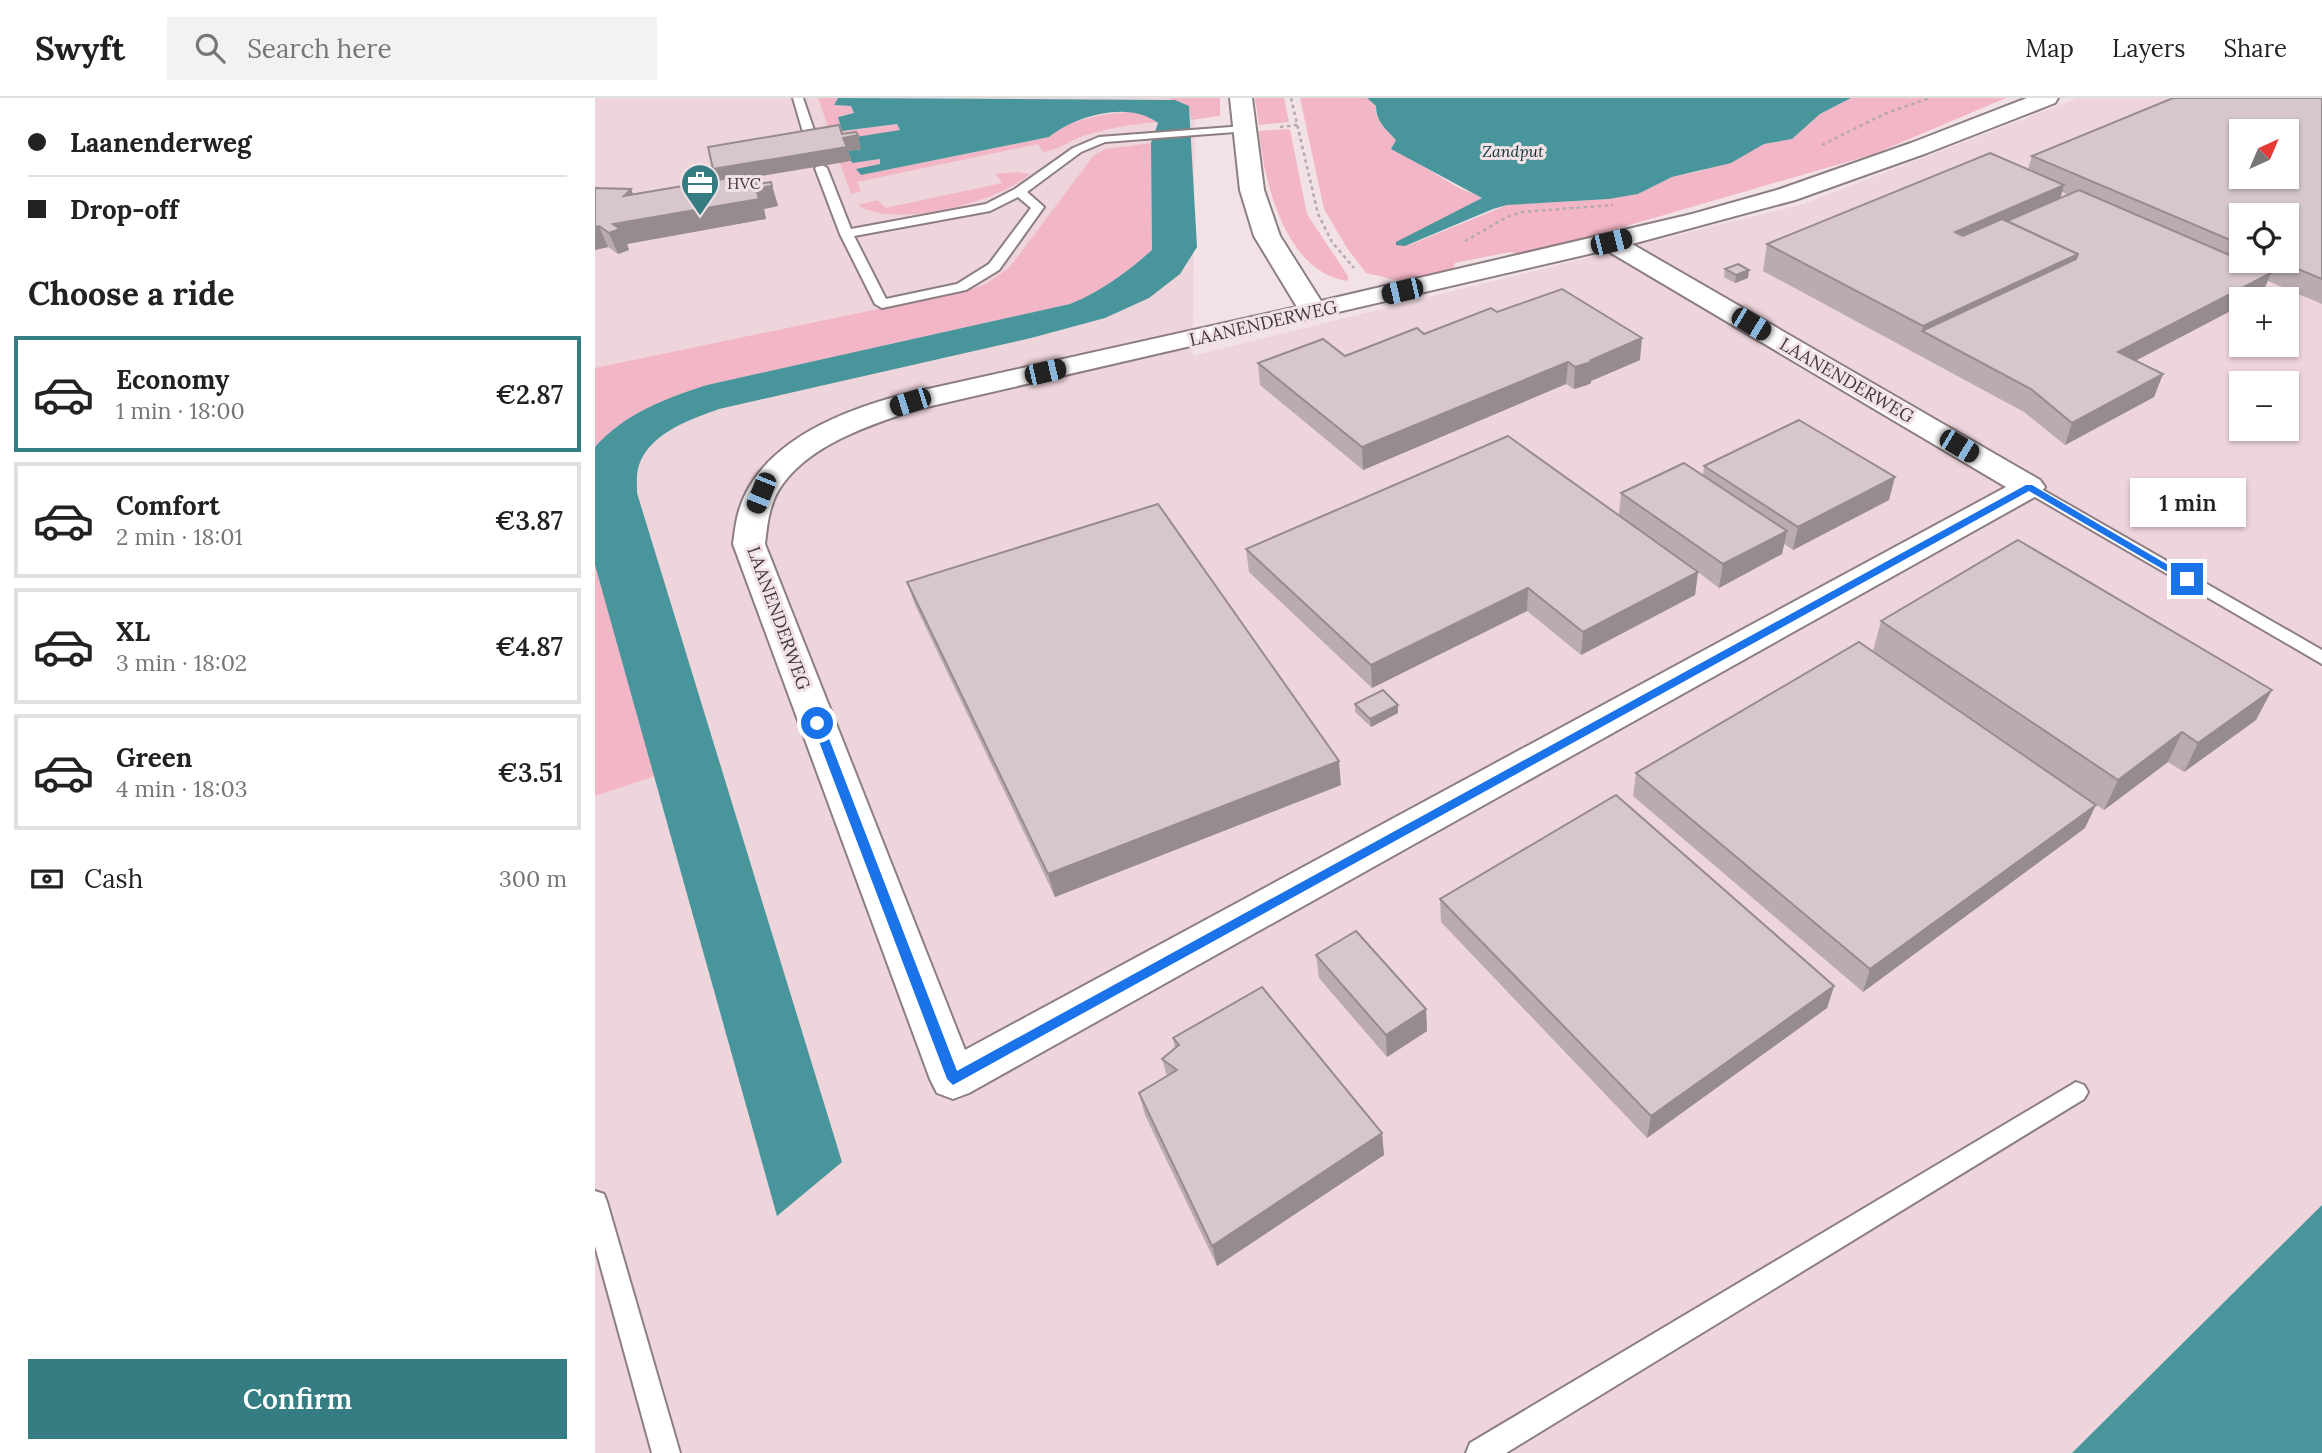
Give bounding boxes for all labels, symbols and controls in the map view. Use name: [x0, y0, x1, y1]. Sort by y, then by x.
search box: [167, 17, 657, 80]
text: Swyft: [35, 27, 125, 69]
icon: search: [191, 29, 229, 67]
text: Search here: [247, 32, 391, 65]
text: Map: [2025, 33, 2074, 64]
text: Layers: [2112, 33, 2185, 64]
text: Share: [2223, 33, 2287, 64]
north arrow: [2229, 119, 2299, 189]
map controls: [2229, 119, 2299, 441]
text: Laanenderweg: [70, 126, 252, 159]
water label: Zandput: [1482, 141, 1544, 161]
office icon: HVC: [679, 162, 721, 217]
place label: HVC: [727, 173, 761, 193]
text: Drop-off: [70, 193, 178, 226]
button: locate: [2229, 203, 2299, 273]
car: [1589, 227, 1634, 257]
text: Choose a ride: [28, 273, 235, 314]
car: [1380, 276, 1425, 306]
button: +: [2229, 287, 2299, 357]
street label: LAANENDERWEG: [1187, 295, 1339, 351]
car: [1728, 304, 1775, 344]
street label: LAANENDERWEG: [1776, 332, 1918, 428]
car: [1023, 357, 1068, 387]
icon: car: [32, 363, 95, 426]
text: Economy: [116, 363, 229, 396]
button: −: [2229, 371, 2299, 441]
text: €2.87: [495, 378, 563, 411]
car: [887, 386, 934, 418]
text: 1 min · 18:00: [116, 396, 245, 425]
car: [1936, 426, 1983, 466]
car: [744, 470, 779, 516]
callout: 1 min: [2129, 477, 2245, 526]
text: 1 min: [2159, 488, 2217, 517]
icon: car: [32, 489, 95, 552]
text: Comfort: [116, 489, 220, 522]
text: €3.87: [495, 504, 563, 537]
text: 2 min · 18:01: [116, 522, 243, 551]
street label: LAANENDERWEG: [742, 543, 816, 693]
route end: [2171, 563, 2203, 595]
icon: car: [32, 615, 95, 678]
text: XL: [116, 615, 150, 648]
text: €4.87: [495, 630, 563, 663]
text: 3 min · 18:02: [116, 648, 247, 677]
route start: [801, 707, 833, 739]
icon: car: [32, 741, 95, 804]
text: Green: [116, 741, 192, 774]
text: €3.51: [497, 756, 563, 789]
text: 4 min · 18:03: [116, 774, 248, 803]
icon: cash: [28, 860, 66, 898]
text: Cash: [84, 862, 143, 895]
text: 300 m: [499, 864, 567, 893]
button: Confirm: [28, 1359, 567, 1439]

